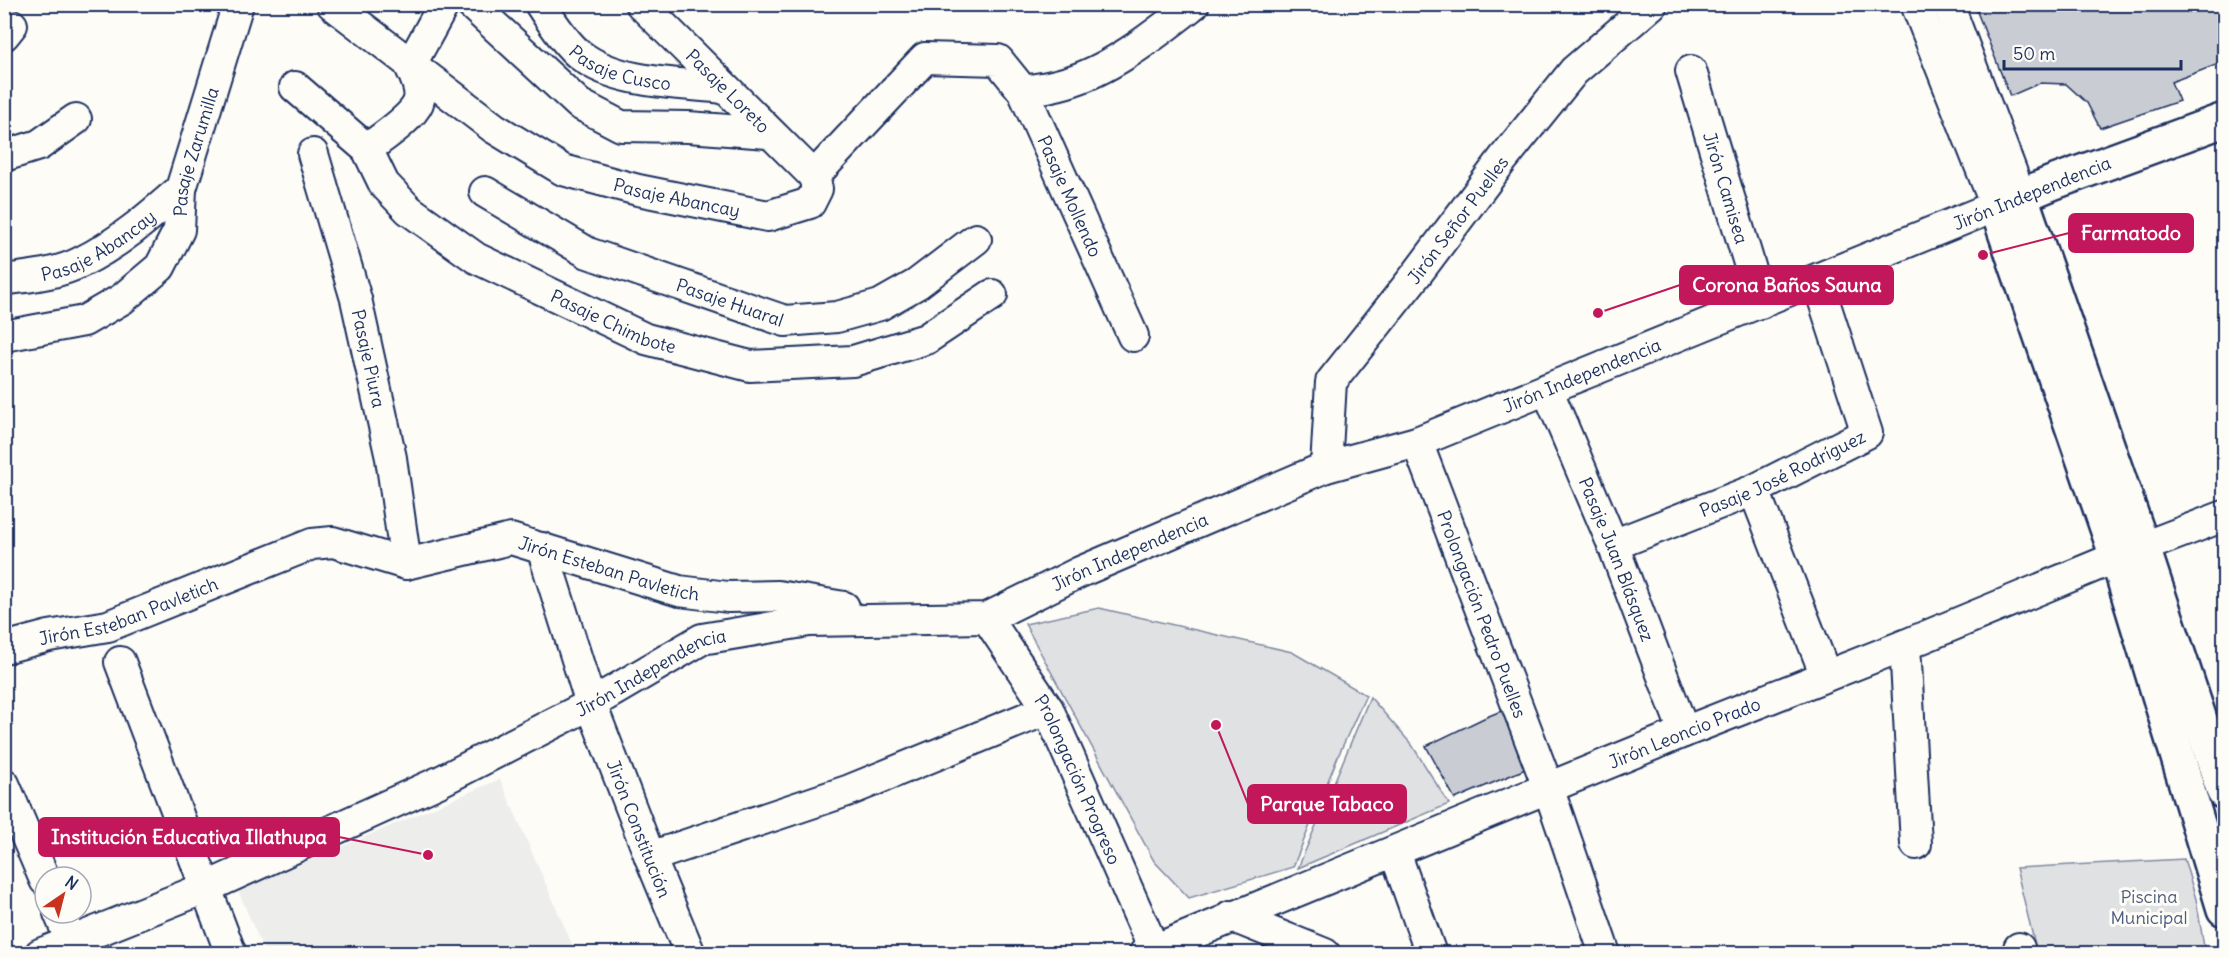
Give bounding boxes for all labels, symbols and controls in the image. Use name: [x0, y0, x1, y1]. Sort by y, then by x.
scale bar: [2004, 33, 2181, 71]
street label: Pasaje Cusco: [565, 40, 672, 95]
text: 50 m: [2013, 42, 2055, 65]
street label: Pasaje Loreto: [681, 44, 775, 138]
street label: Pasaje Zarumilla: [168, 84, 223, 217]
street label: Jirón Camisea: [1699, 129, 1754, 246]
street label: Pasaje Mollendo: [1033, 132, 1107, 260]
street label: Jirón Señor Puelles: [1402, 151, 1513, 288]
street label: Jirón Independencia: [1950, 151, 2114, 235]
street label: Pasaje Abancay: [611, 172, 742, 222]
street label: Pasaje Abancay: [39, 204, 160, 286]
callout: Farmatodo: [2069, 214, 2193, 252]
text: Farmatodo: [2081, 220, 2181, 245]
callout: Corona Baños Sauna: [1680, 266, 1893, 304]
text: Corona Baños Sauna: [1692, 272, 1882, 297]
street label: Pasaje Huaral: [673, 273, 787, 331]
street label: Pasaje Chimbote: [547, 284, 679, 358]
street label: Pasaje Piura: [347, 307, 391, 410]
street label: Jirón Independencia: [1499, 332, 1664, 417]
street label: Pasaje José Rodríguez: [1696, 424, 1869, 522]
street label: Pasaje Juan Blásquez: [1574, 473, 1660, 645]
street label: Jirón Independencia: [1048, 507, 1211, 596]
street label: Prolongación Pedro Puelles: [1433, 507, 1532, 721]
street label: Jirón Esteban Pavletich: [516, 531, 701, 605]
street label: Jirón Esteban Pavletich: [36, 572, 221, 650]
street label: Jirón Independencia: [572, 624, 728, 721]
street label: Prolongación Progreso: [1030, 690, 1126, 868]
street label: Jirón Leoncio Prado: [1605, 692, 1763, 773]
street label: Jirón Constitución: [602, 756, 677, 901]
callout: Parque Tabaco: [1248, 785, 1406, 823]
text: Parque Tabaco: [1260, 791, 1394, 816]
callout: Institución Educativa Illathupa: [39, 818, 339, 856]
text: Institución Educativa Illathupa: [51, 824, 328, 849]
north arrow: [33, 865, 93, 925]
text: N: [61, 871, 82, 894]
park label: Piscina Municipal: [2110, 885, 2188, 929]

